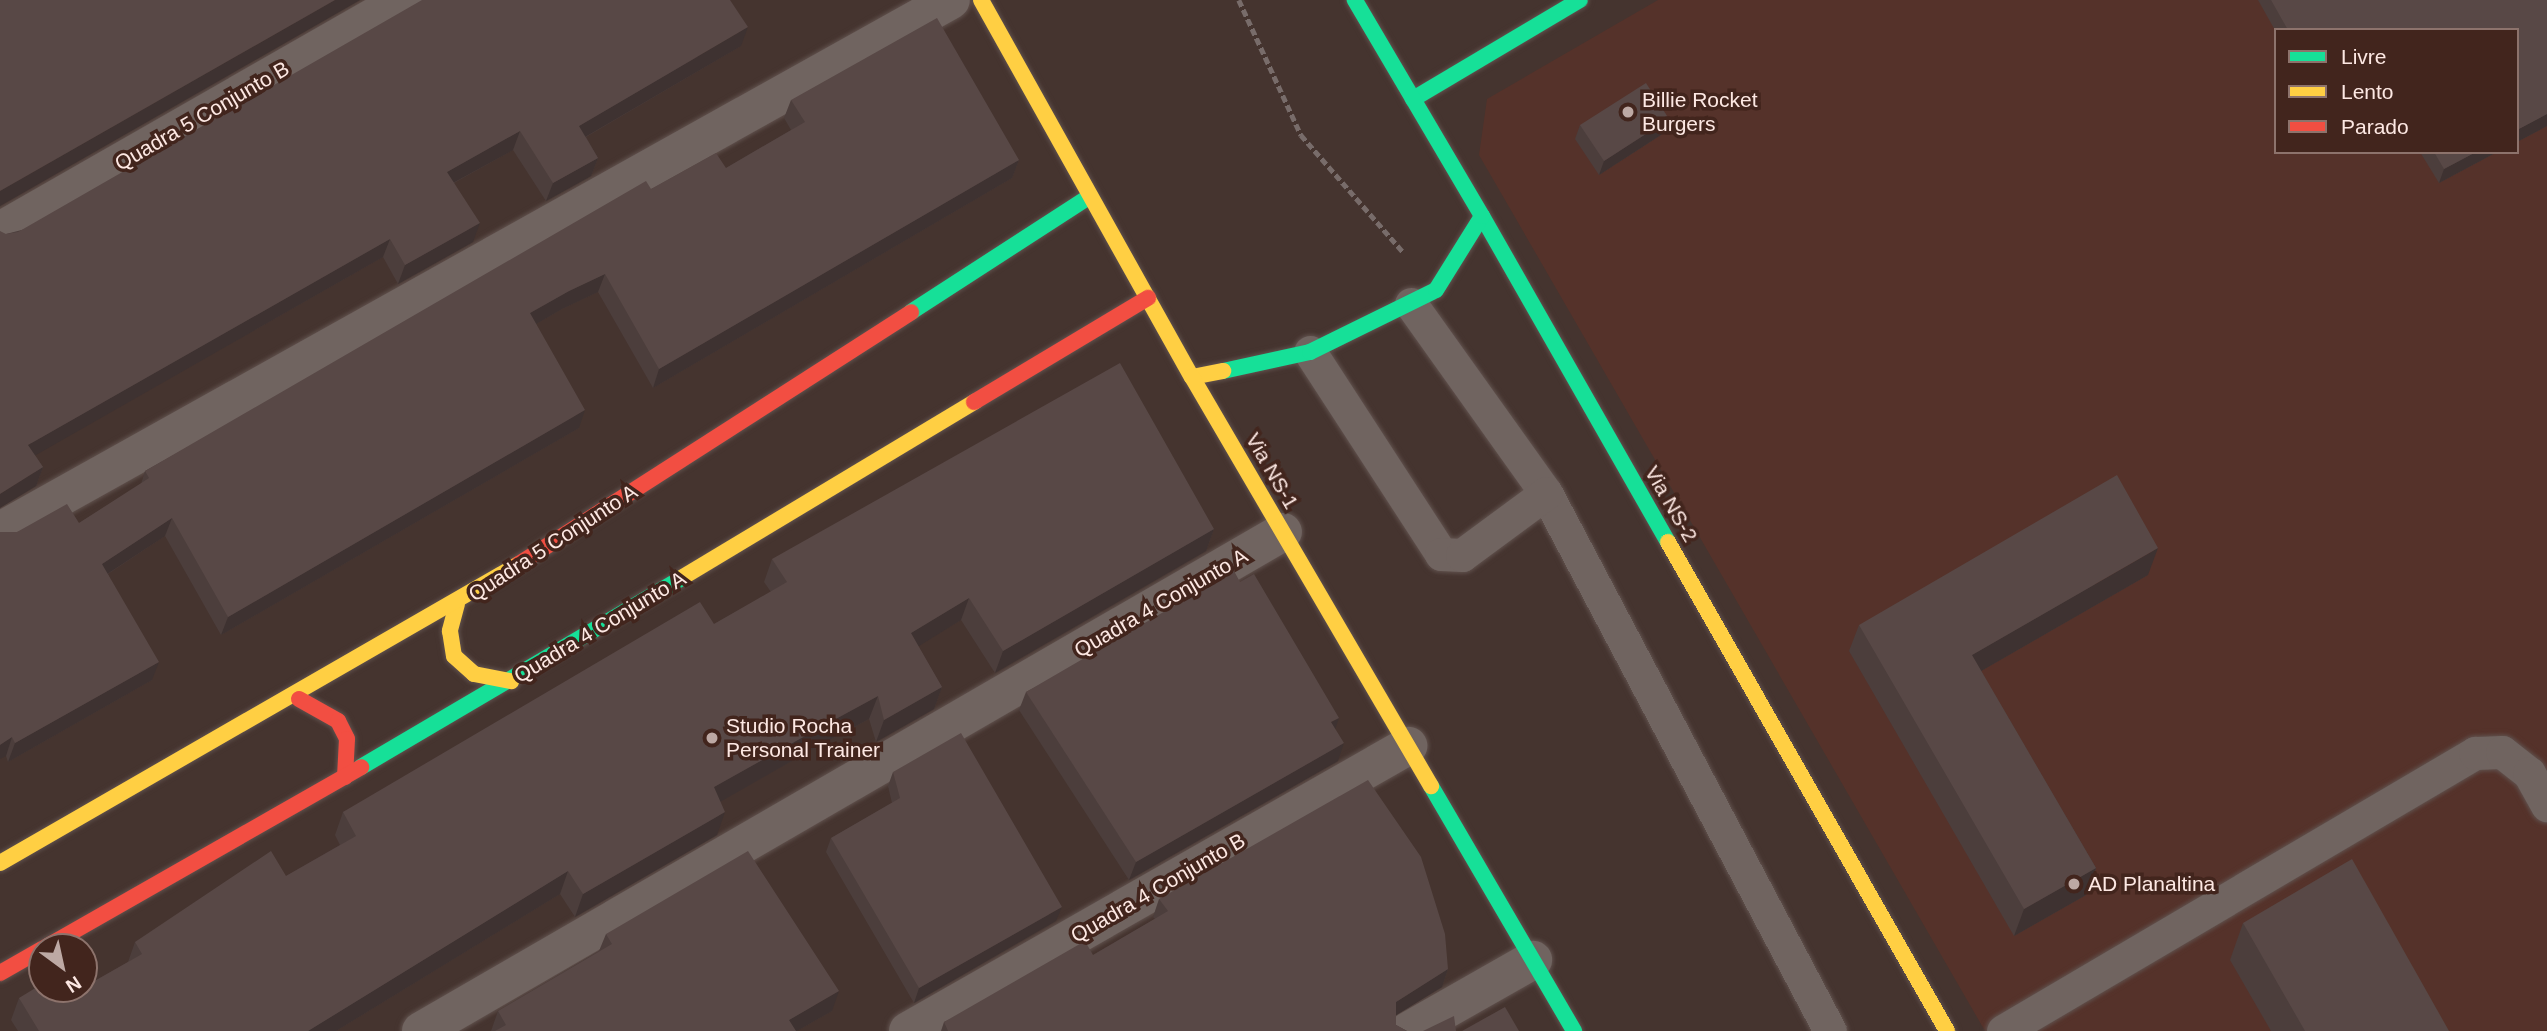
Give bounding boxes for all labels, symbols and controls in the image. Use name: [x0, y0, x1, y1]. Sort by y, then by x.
legend: [2274, 28, 2519, 154]
text: Livre: [2341, 45, 2387, 68]
street label: Quadra 5 Conjunto B: [110, 56, 294, 176]
text: Lento: [2341, 80, 2394, 103]
place label: Billie Rocket Burgers: [1642, 87, 1758, 137]
marker: Billie Rocket Burgers: [1620, 104, 1636, 120]
text: Parado: [2341, 115, 2409, 138]
street label: Via NS-1: [1240, 428, 1304, 514]
street label: Via NS-2: [1639, 461, 1703, 547]
street label: Quadra 5 Conjunto A: [463, 479, 643, 607]
street label: Quadra 4 Conjunto A: [1069, 543, 1253, 663]
street label: Quadra 4 Conjunto A: [509, 565, 691, 689]
place label: Studio Rocha Personal Trainer: [726, 713, 880, 763]
marker: Studio Rocha Personal Trainer: [704, 730, 720, 746]
street label: Quadra 4 Conjunto B: [1066, 828, 1250, 948]
place label: AD Planaltina: [2088, 871, 2215, 897]
marker: AD Planaltina: [2066, 876, 2082, 892]
north arrow: [28, 933, 98, 1003]
text: N: [62, 972, 85, 997]

